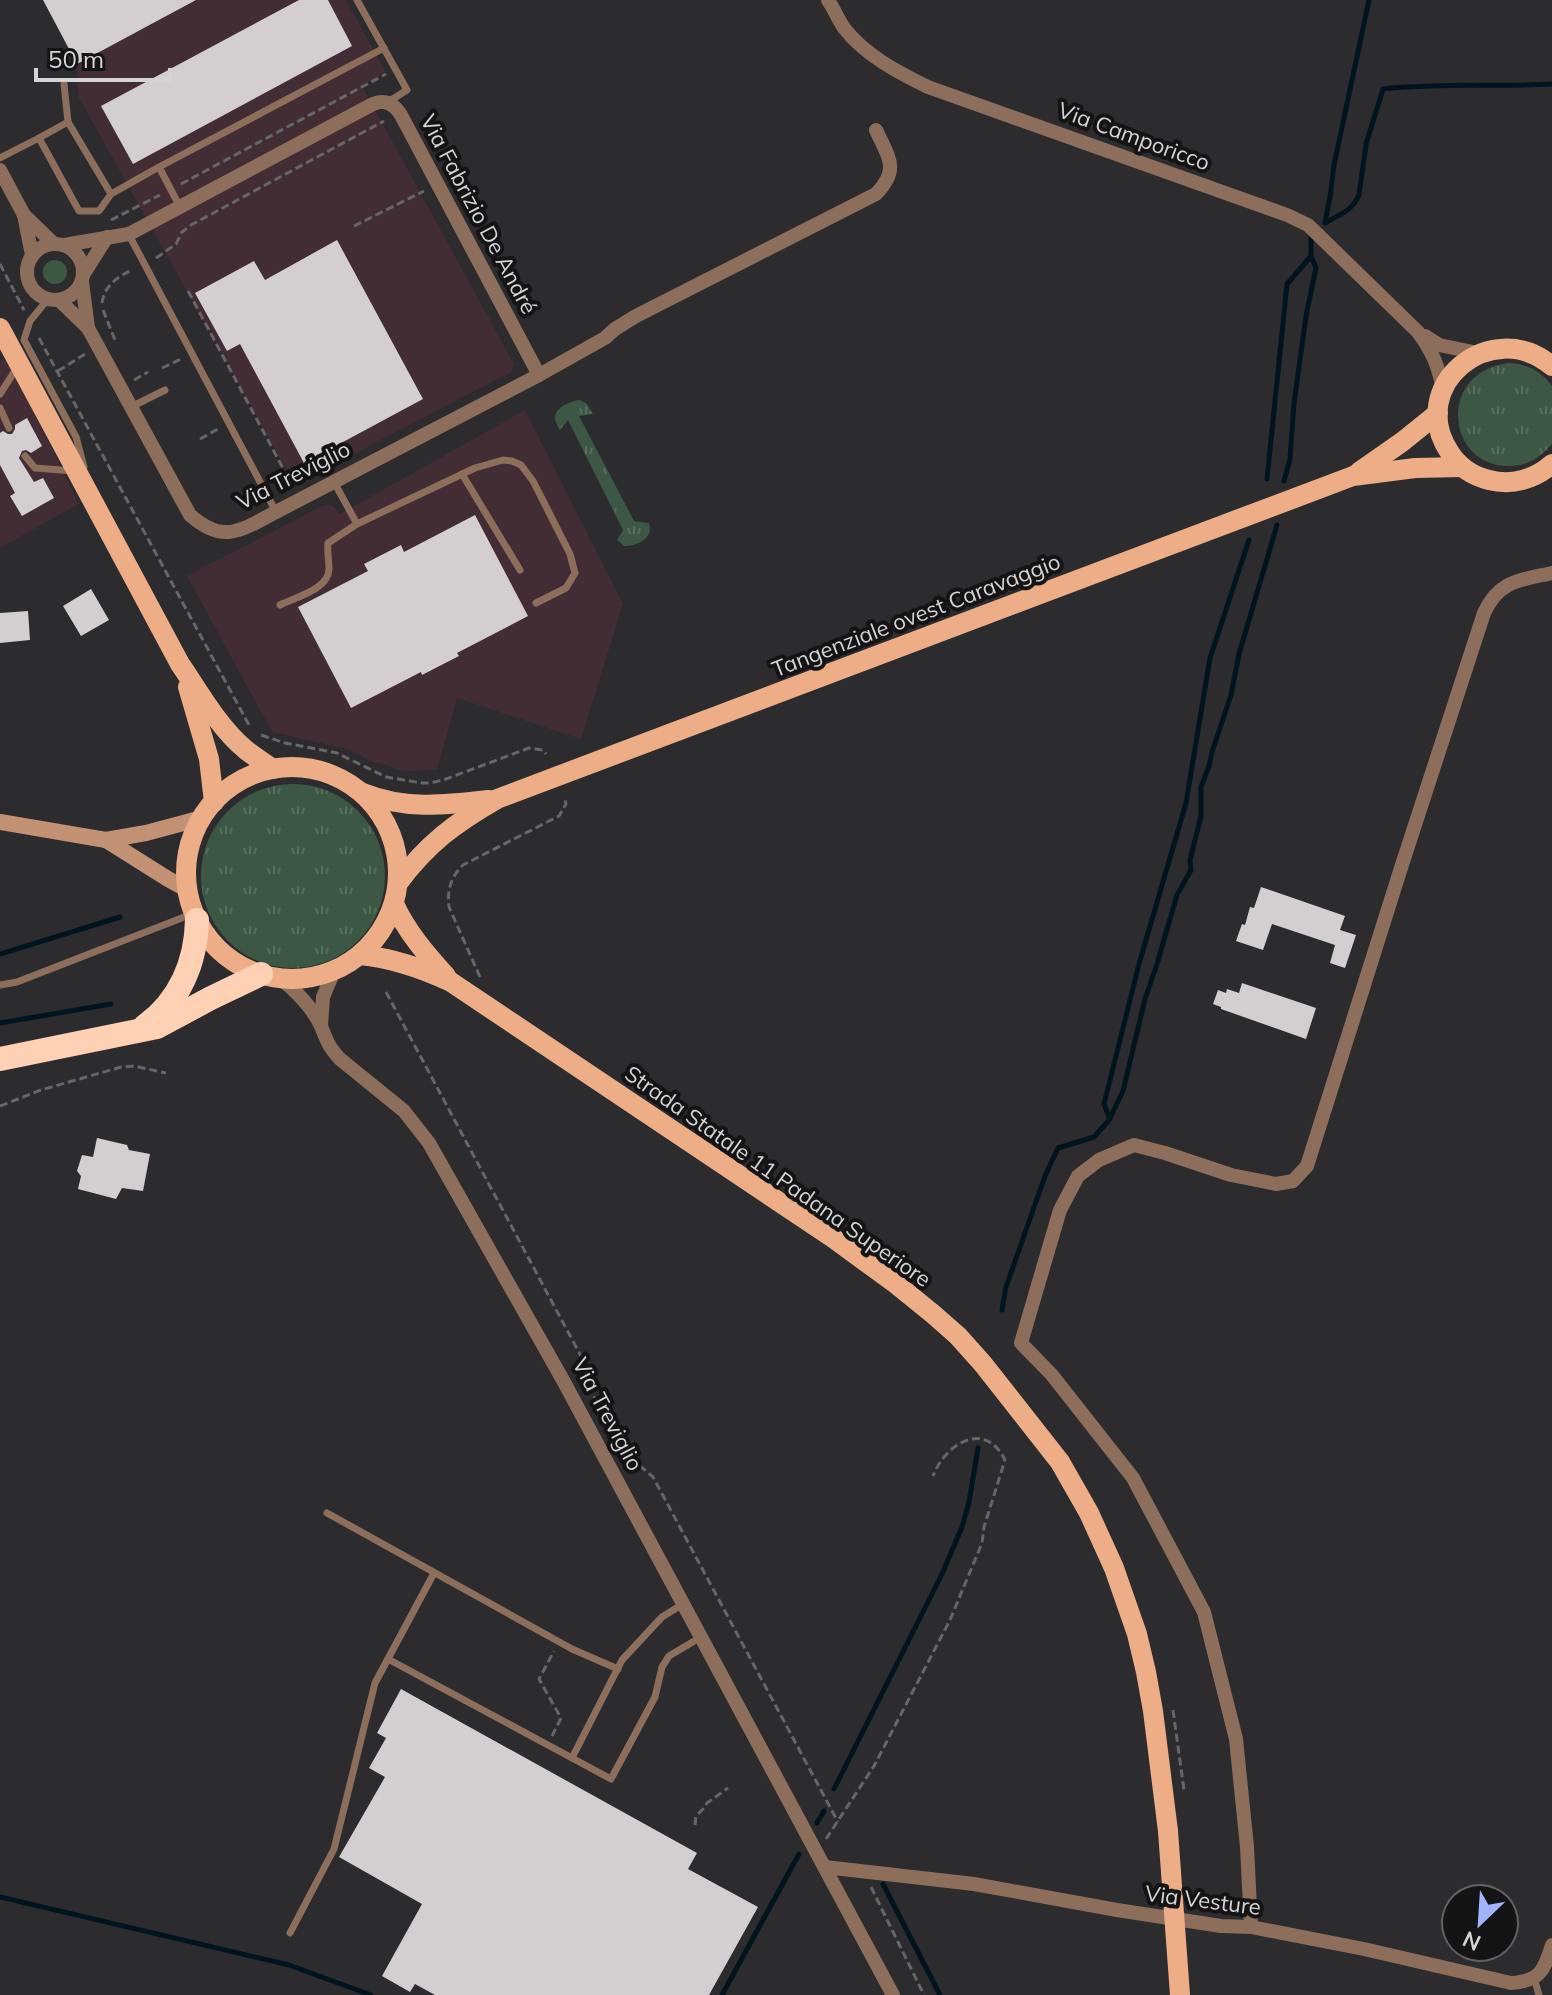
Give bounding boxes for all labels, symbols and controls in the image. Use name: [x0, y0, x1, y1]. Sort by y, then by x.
scale bar: [36, 32, 170, 82]
text: 50 m: [48, 44, 104, 74]
street label: Via Camporicco: [1054, 96, 1214, 176]
street label: Via Fabrizio De André: [414, 109, 544, 319]
street label: Via Treviglio: [231, 434, 355, 516]
street label: Tangenziale ovest Caravaggio: [768, 547, 1064, 683]
street label: Strada Statale 11 Padana Superiore: [619, 1059, 937, 1293]
street label: Via Treviglio: [567, 1353, 649, 1475]
street label: Via Vesture: [1143, 1879, 1263, 1921]
north arrow: [1440, 1883, 1520, 1963]
text: N: [1458, 1925, 1485, 1957]

